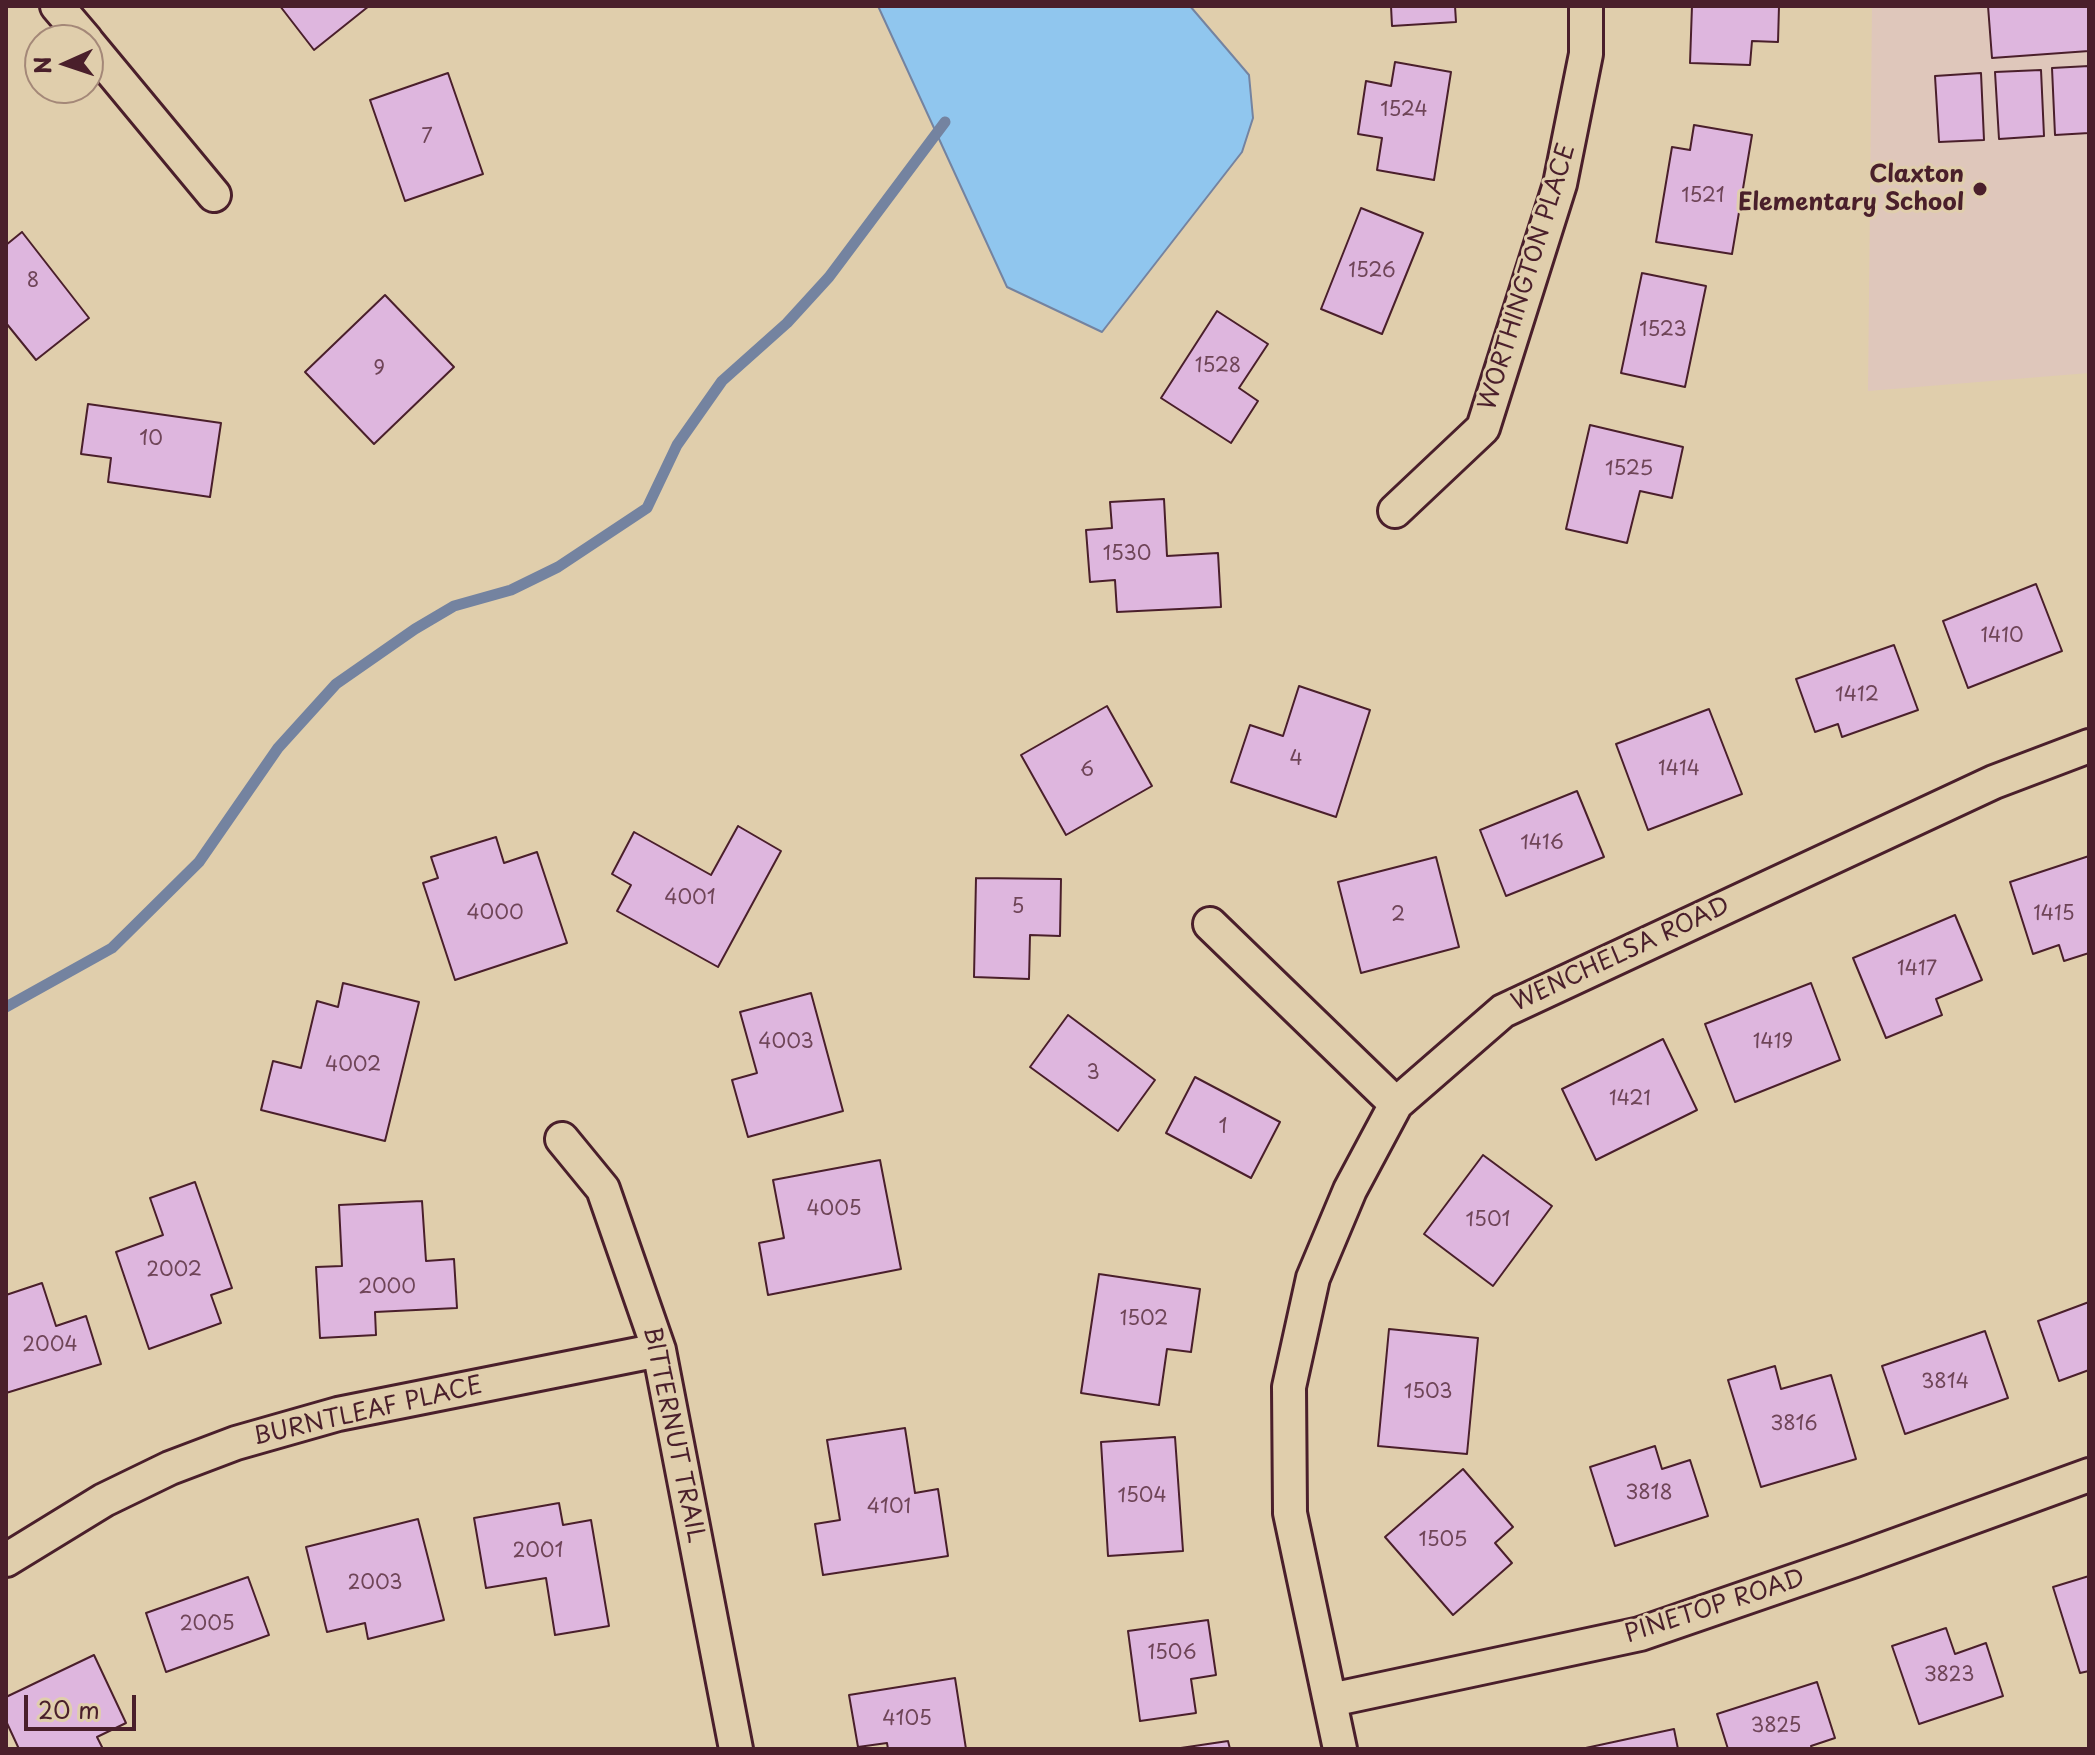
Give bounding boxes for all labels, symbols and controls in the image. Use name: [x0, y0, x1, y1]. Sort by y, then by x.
north arrow: [24, 24, 104, 104]
text: N: [25, 56, 58, 75]
house number: 1524: [1380, 98, 1428, 122]
house number: 7: [421, 125, 433, 149]
street label: WORTHINGTON PLACE: [1474, 140, 1582, 414]
place label: Claxton Elementary School: [1738, 161, 1964, 217]
marker: Claxton Elementary School: [1971, 180, 1989, 198]
house number: 1521: [1681, 184, 1725, 208]
house number: 1526: [1348, 259, 1396, 283]
house number: 8: [27, 269, 39, 293]
house number: 1523: [1639, 318, 1687, 342]
house number: 1528: [1195, 354, 1241, 378]
house number: 9: [373, 357, 385, 381]
house number: 10: [139, 427, 163, 451]
house number: 1525: [1605, 457, 1653, 481]
house number: 1530: [1103, 542, 1151, 566]
house number: 1410: [1980, 624, 2024, 648]
house number: 1412: [1835, 683, 1879, 707]
house number: 4: [1289, 747, 1303, 771]
house number: 1414: [1658, 757, 1700, 781]
house number: 6: [1080, 758, 1094, 782]
house number: 1416: [1520, 831, 1564, 855]
house number: 4001: [664, 886, 716, 910]
street label: WENCHELSA ROAD: [1507, 892, 1735, 1018]
house number: 5: [1012, 895, 1024, 919]
house number: 4000: [466, 901, 524, 925]
house number: 1415: [2033, 902, 2075, 926]
house number: 2: [1391, 903, 1405, 927]
house number: 1417: [1897, 957, 1937, 981]
house number: 4003: [758, 1030, 814, 1054]
house number: 1419: [1753, 1030, 1793, 1054]
house number: 4002: [325, 1053, 381, 1077]
house number: 3: [1086, 1061, 1100, 1085]
house number: 1421: [1609, 1087, 1651, 1111]
house number: 1: [1219, 1115, 1227, 1139]
house number: 4005: [806, 1197, 862, 1221]
house number: 1501: [1466, 1208, 1510, 1232]
house number: 2002: [146, 1258, 202, 1282]
house number: 2000: [358, 1275, 416, 1299]
house number: 1502: [1120, 1307, 1168, 1331]
street label: BITTERNUT TRAIL: [636, 1324, 710, 1546]
house number: 2004: [22, 1333, 78, 1357]
house number: 3814: [1921, 1370, 1969, 1394]
street label: BURNTLEAF PLACE: [250, 1372, 486, 1452]
house number: 1503: [1404, 1380, 1452, 1404]
house number: 3816: [1770, 1412, 1818, 1436]
house number: 3818: [1625, 1481, 1673, 1505]
house number: 1504: [1117, 1484, 1167, 1508]
house number: 4101: [867, 1495, 911, 1519]
house number: 1505: [1418, 1528, 1468, 1552]
house number: 2001: [512, 1539, 564, 1563]
street label: PINETOP ROAD: [1622, 1564, 1808, 1650]
house number: 2003: [348, 1571, 402, 1595]
house number: 2005: [179, 1612, 235, 1636]
house number: 1506: [1148, 1641, 1196, 1665]
house number: 3823: [1924, 1663, 1974, 1687]
scale bar: [28, 1679, 140, 1729]
text: 20 m: [38, 1691, 100, 1727]
house number: 4105: [882, 1707, 932, 1731]
house number: 3825: [1751, 1714, 1801, 1738]

